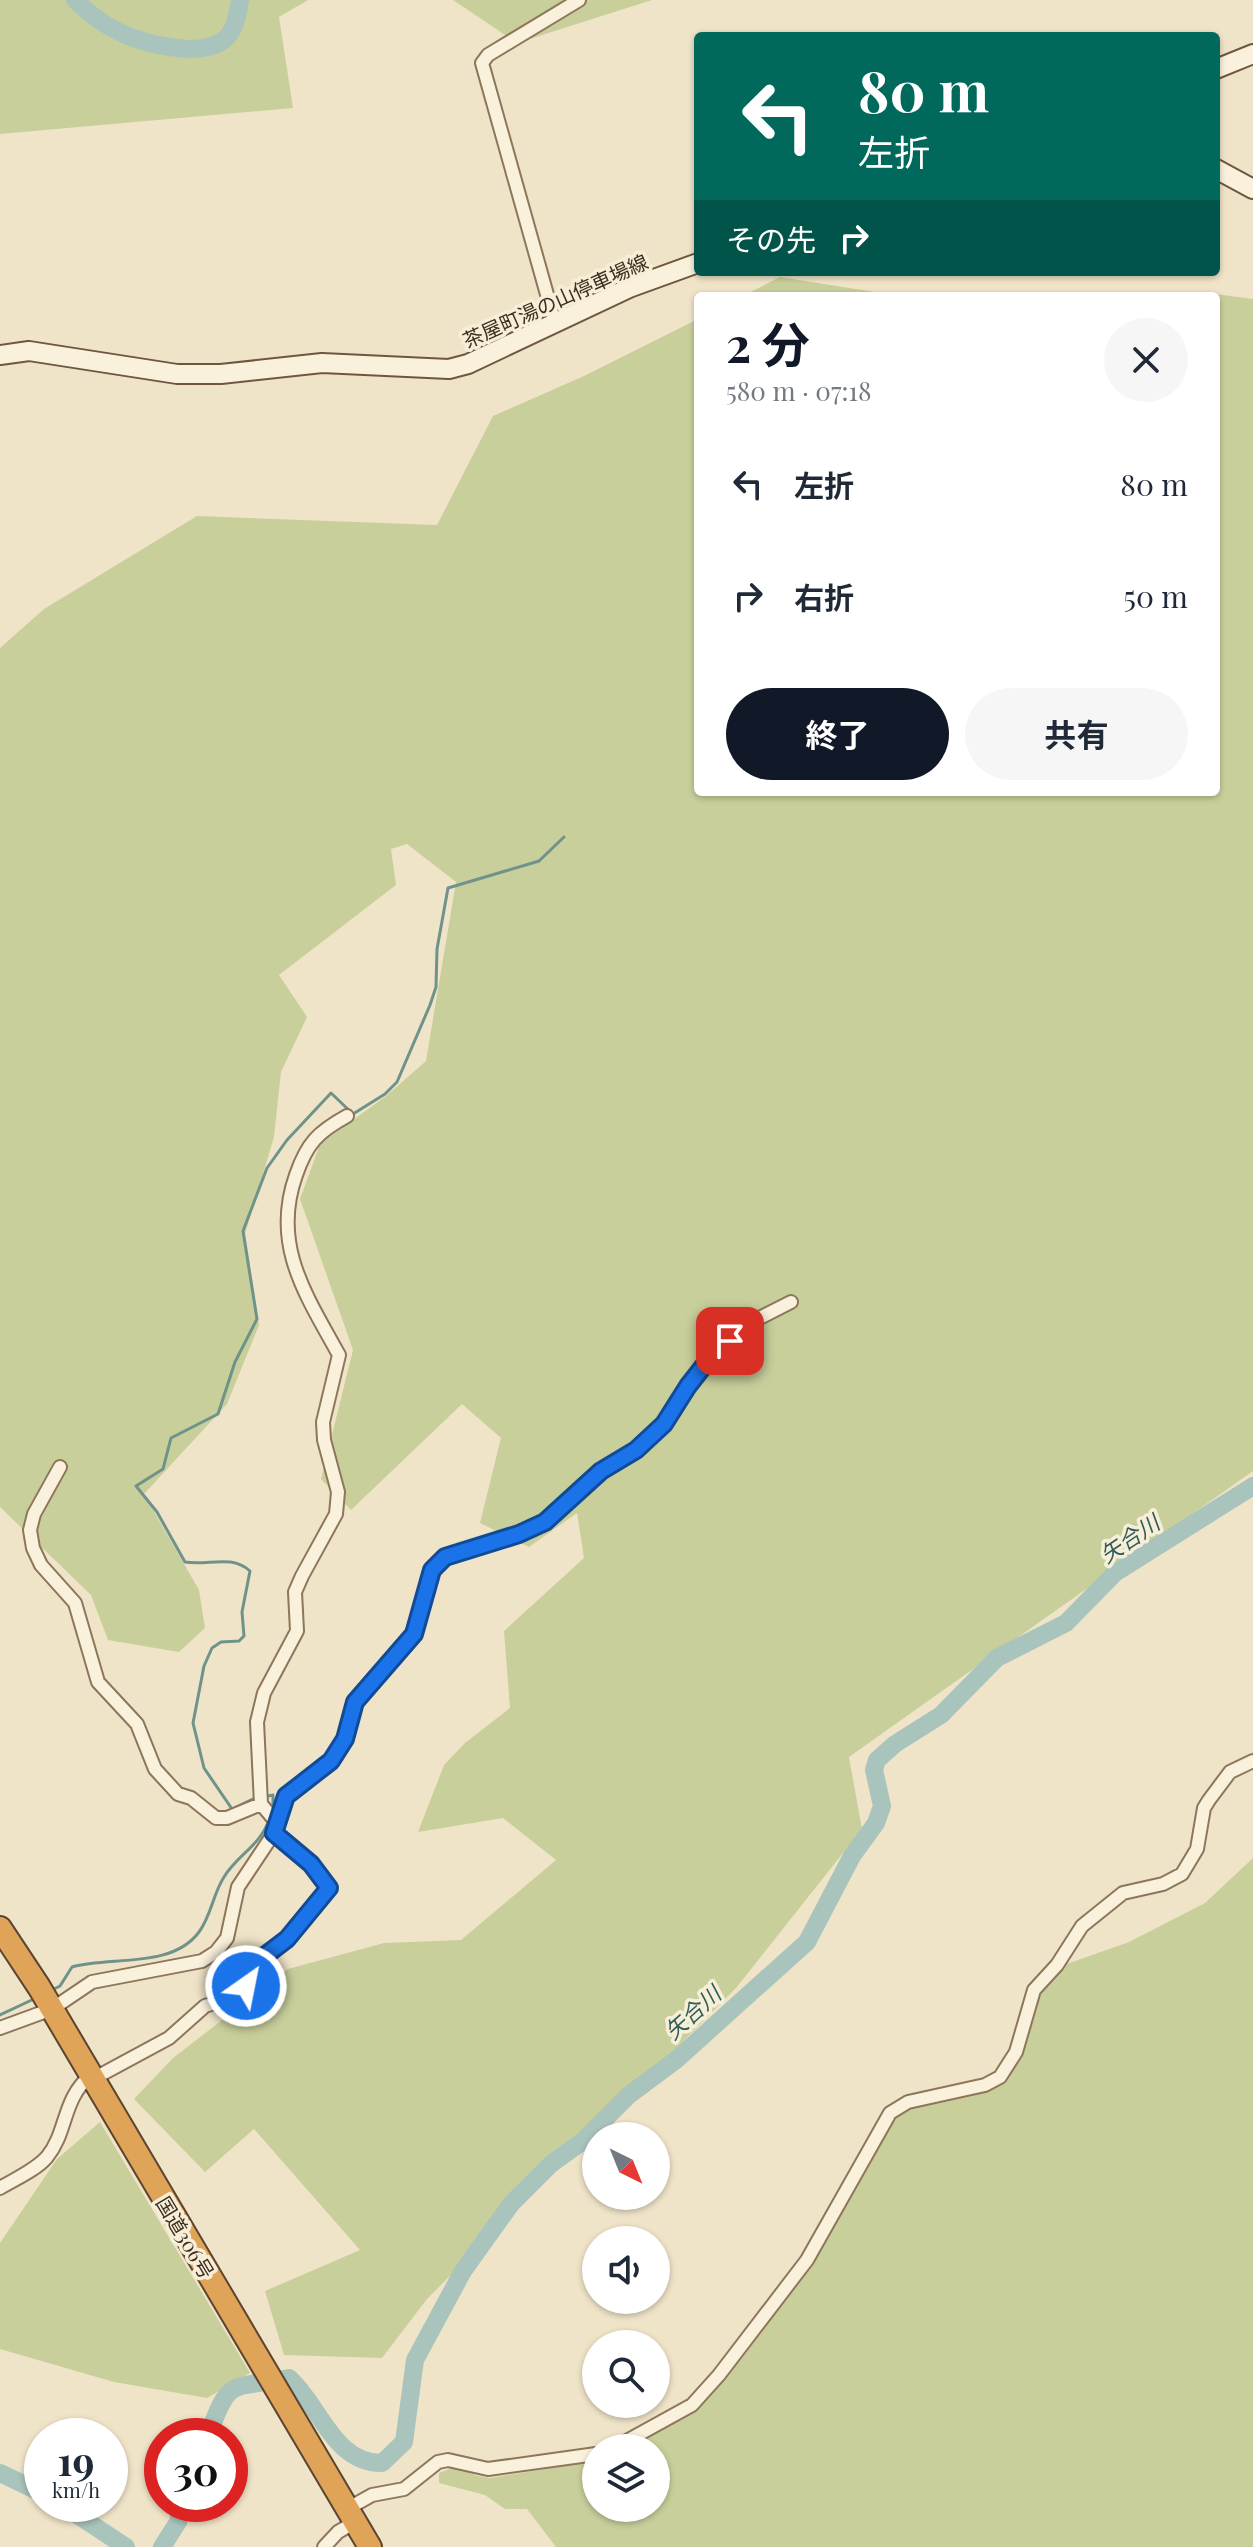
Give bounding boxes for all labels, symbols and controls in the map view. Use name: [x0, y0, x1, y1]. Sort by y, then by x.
text: 80 m: [858, 52, 989, 127]
icon: left: [726, 64, 830, 168]
text: 左折: [858, 127, 930, 175]
icon: right: [832, 216, 876, 260]
text: その先: [726, 219, 816, 259]
street label: 茶屋町湯の山停車場線: [458, 247, 652, 353]
text: 2 分: [726, 311, 810, 375]
button: close: [1104, 318, 1188, 402]
text: 580 m · 07:18: [726, 373, 872, 408]
icon: left: [726, 462, 770, 506]
text: 80 m: [1120, 464, 1188, 504]
text: 左折: [794, 465, 854, 505]
icon: right: [726, 574, 770, 618]
text: 50 m: [1123, 576, 1188, 616]
text: 右折: [794, 577, 854, 617]
button: 終了: [726, 688, 949, 780]
button: 共有: [965, 688, 1188, 780]
pin: [696, 1307, 764, 1375]
icon: arrive: [708, 1319, 752, 1363]
water label: 矢合川: [1093, 1506, 1166, 1569]
position arrow: [204, 1944, 288, 2028]
water label: 矢合川: [657, 1977, 728, 2045]
north arrow: [582, 2122, 670, 2210]
map controls: [582, 2122, 670, 2522]
street label: 国道306号: [151, 2191, 221, 2283]
button: sound: [582, 2226, 670, 2314]
button: search: [582, 2330, 670, 2418]
speed limit sign: 30: [144, 2418, 248, 2522]
text: 19: [57, 2433, 95, 2486]
button: layers: [582, 2434, 670, 2522]
text: km/h: [52, 2476, 100, 2503]

